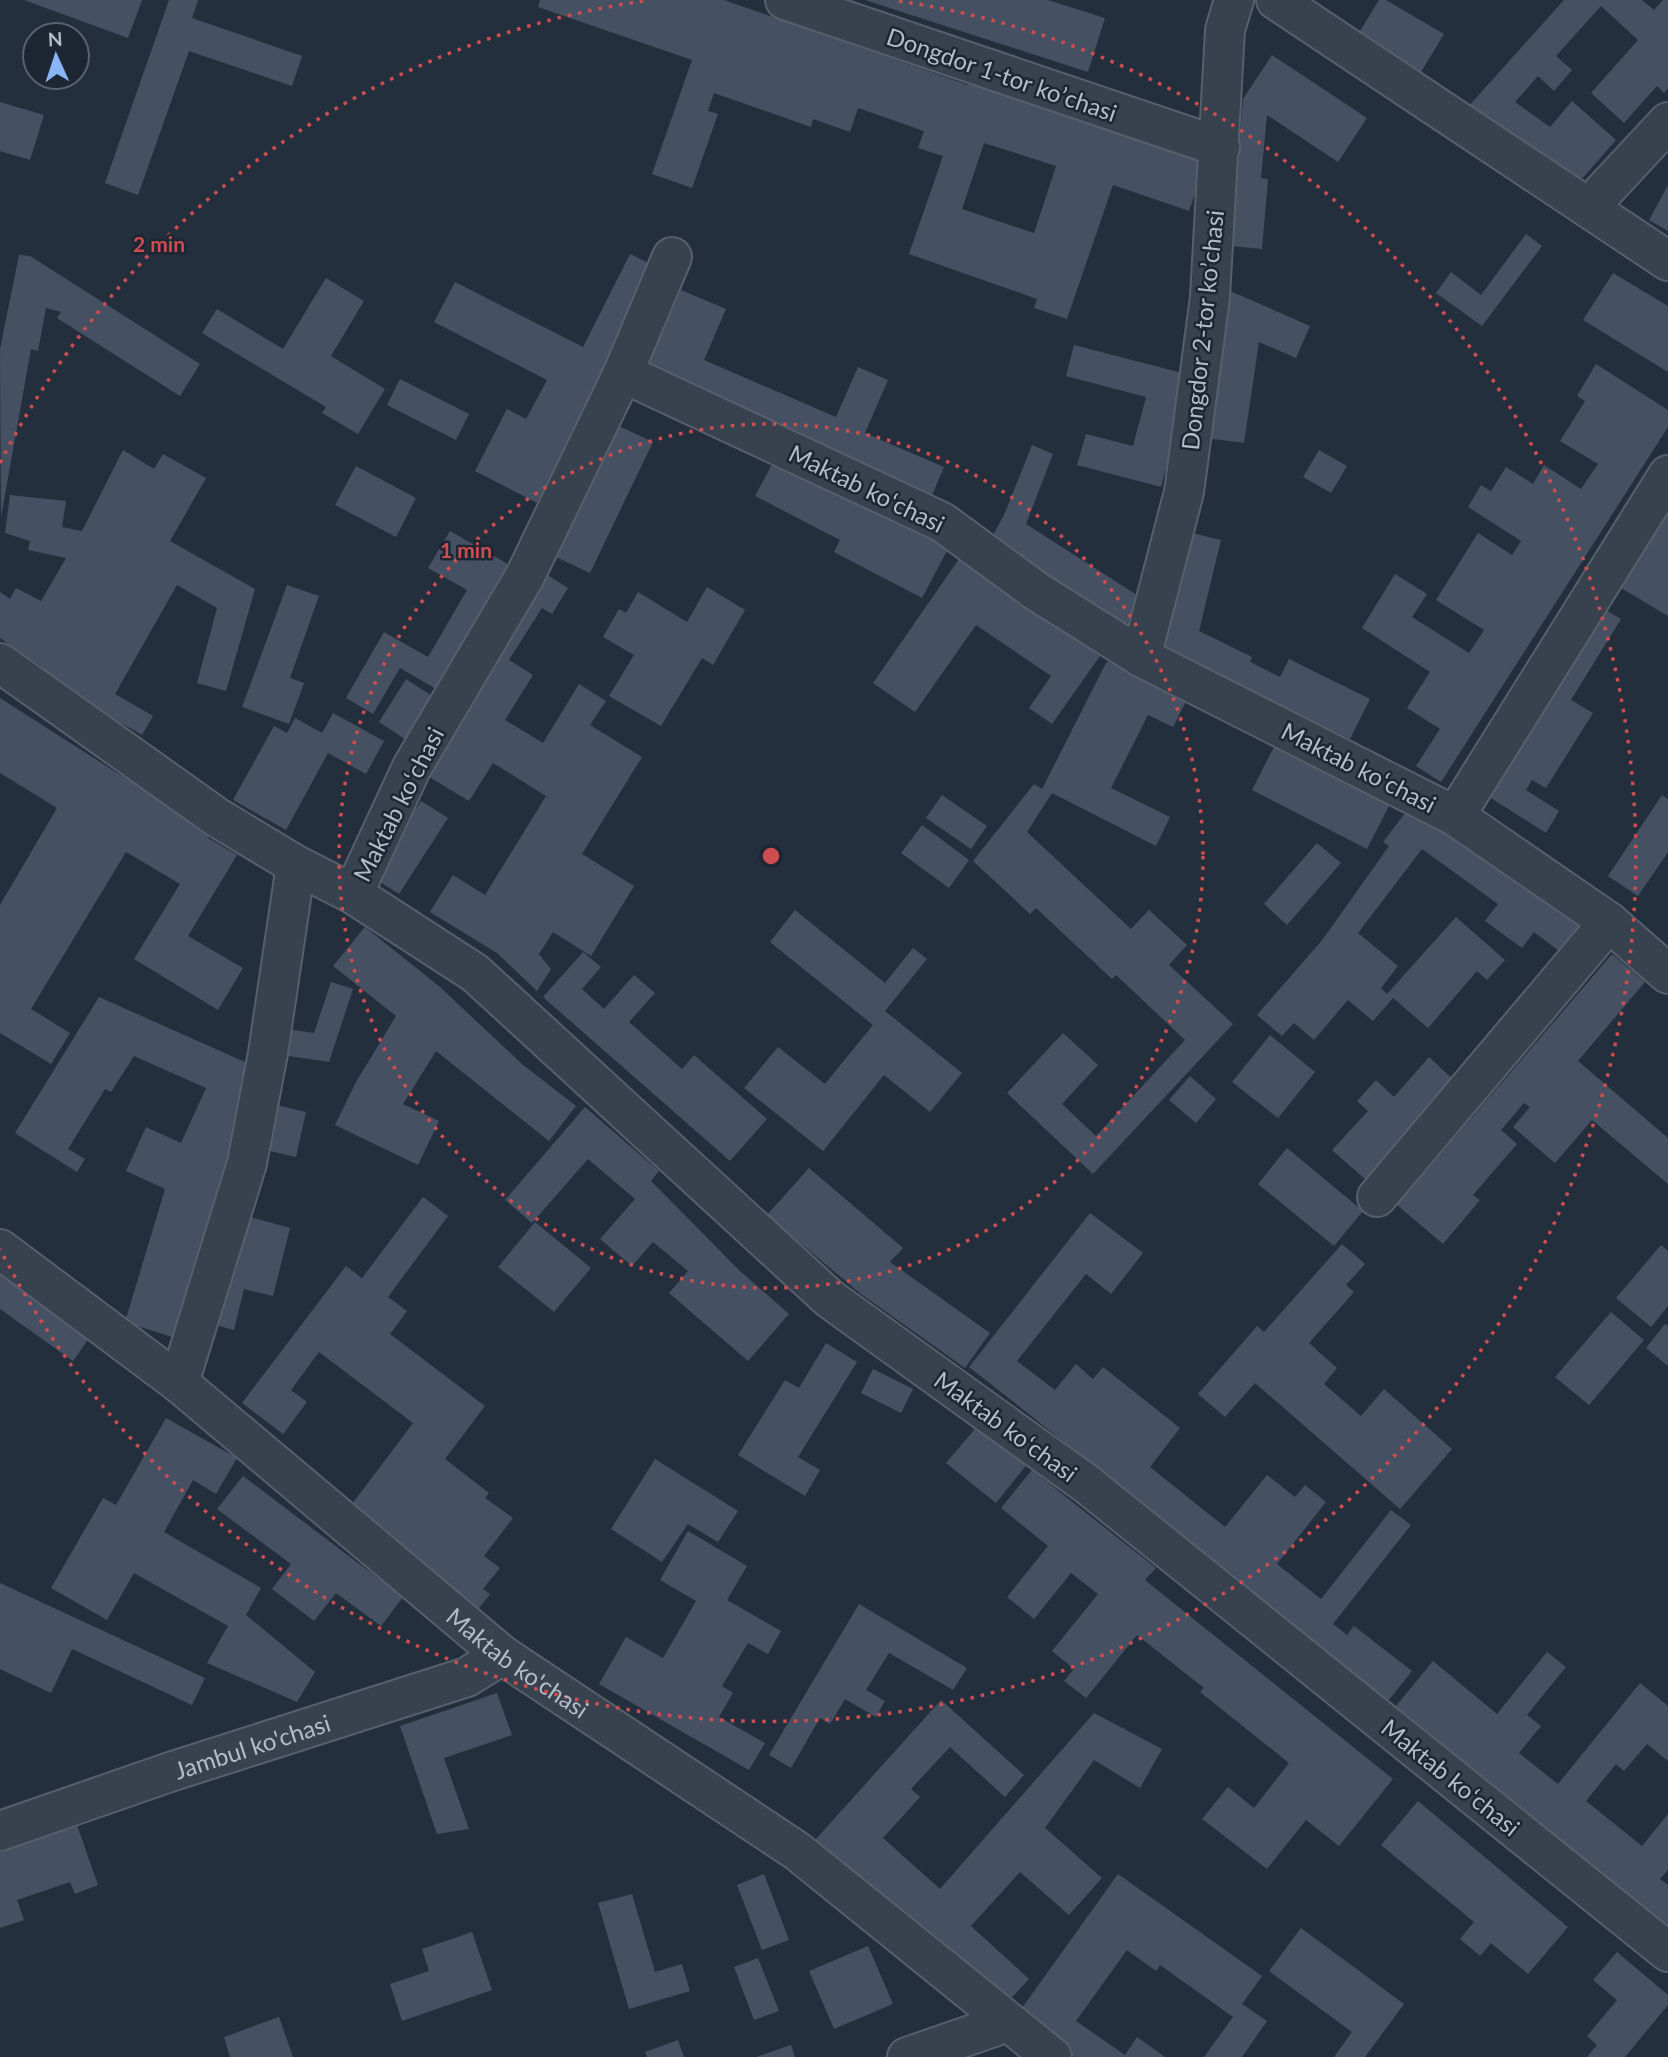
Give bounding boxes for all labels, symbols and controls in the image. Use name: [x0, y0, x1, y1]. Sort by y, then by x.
north arrow: [21, 21, 91, 91]
street label: Dongdor 1-tor koʼchasi: [883, 21, 1121, 127]
text: N: [47, 27, 63, 50]
street label: Dongdor 2-tor koʼchasi: [1175, 208, 1229, 452]
text: 2 min: [133, 231, 185, 256]
street label: Maktab koʻchasi: [785, 438, 949, 538]
text: 1 min: [440, 537, 492, 562]
street label: Maktab koʻchasi: [1277, 716, 1441, 818]
street label: Maktab koʻchasi: [347, 722, 449, 886]
centre of rings: [759, 844, 783, 868]
street label: Maktab koʻchasi: [929, 1365, 1083, 1487]
street label: Maktab ko'chasi: [441, 1601, 594, 1723]
street label: Jambul ko'chasi: [170, 1707, 334, 1784]
street label: Maktab koʻchasi: [1376, 1712, 1526, 1842]

